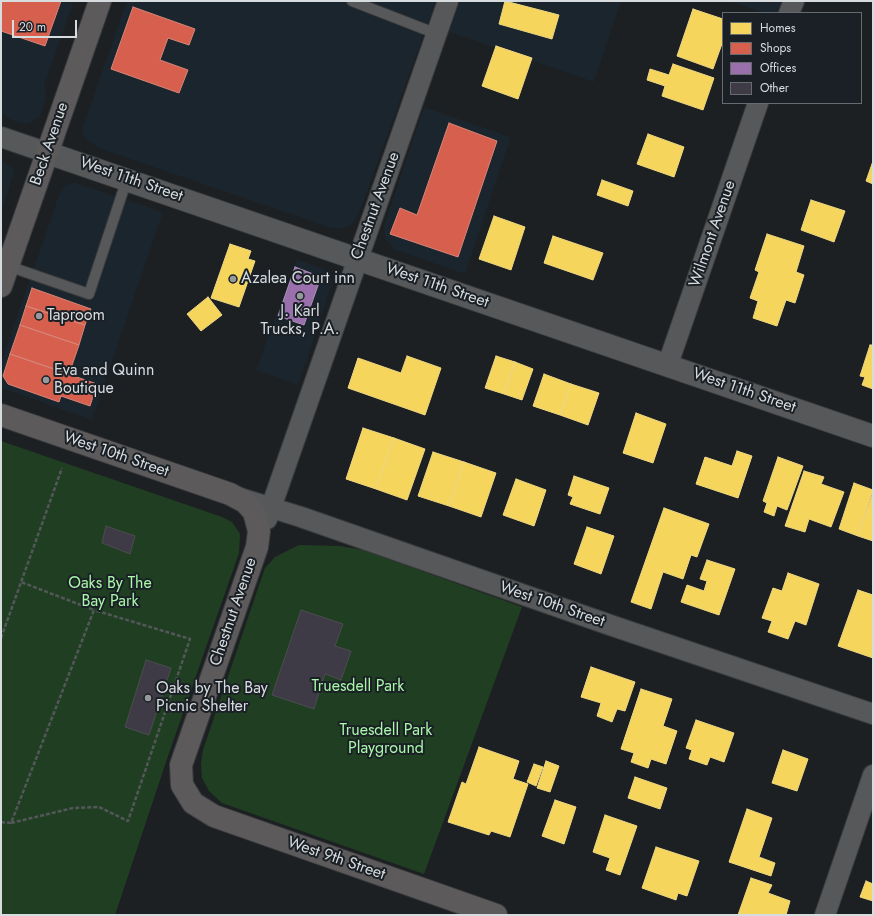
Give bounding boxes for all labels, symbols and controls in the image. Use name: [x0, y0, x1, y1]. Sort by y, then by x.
scale bar: [14, 12, 79, 38]
legend: [722, 12, 862, 104]
text: 20 m: [19, 18, 46, 36]
text: Homes: [760, 19, 796, 37]
text: Shops: [760, 39, 791, 57]
text: Offices: [760, 59, 796, 77]
text: Other: [760, 79, 789, 97]
street label: Beck Avenue: [27, 100, 73, 188]
street label: Chestnut Avenue: [348, 150, 404, 262]
street label: West 11th Street: [77, 153, 185, 207]
street label: Wilmont Avenue: [686, 178, 740, 290]
street label: West 11th Street: [383, 259, 491, 313]
place label: Azalea Court inn: [241, 269, 355, 289]
marker: Azalea Court inn: [228, 274, 238, 284]
marker: J. Karl Trucks, P.A.: [295, 291, 305, 301]
place label: J. Karl Trucks, P.A.: [260, 302, 340, 340]
place label: Taproom: [47, 306, 105, 326]
marker: Taproom: [34, 311, 44, 321]
place label: Eva and Quinn Boutique: [54, 361, 154, 399]
street label: West 11th Street: [690, 364, 798, 418]
marker: Eva and Quinn Boutique: [41, 375, 51, 385]
street label: West 10th Street: [61, 428, 171, 482]
street label: Chestnut Avenue: [207, 555, 261, 669]
park label: Oaks By The Bay Park: [68, 574, 152, 612]
street label: West 10th Street: [497, 578, 607, 632]
park label: Truesdell Park: [312, 677, 404, 697]
place label: Oaks by The Bay Picnic Shelter: [156, 679, 268, 717]
marker: Oaks by The Bay Picnic Shelter: [143, 693, 153, 703]
park label: Truesdell Park Playground: [340, 721, 432, 759]
street label: West 9th Street: [285, 833, 387, 885]

